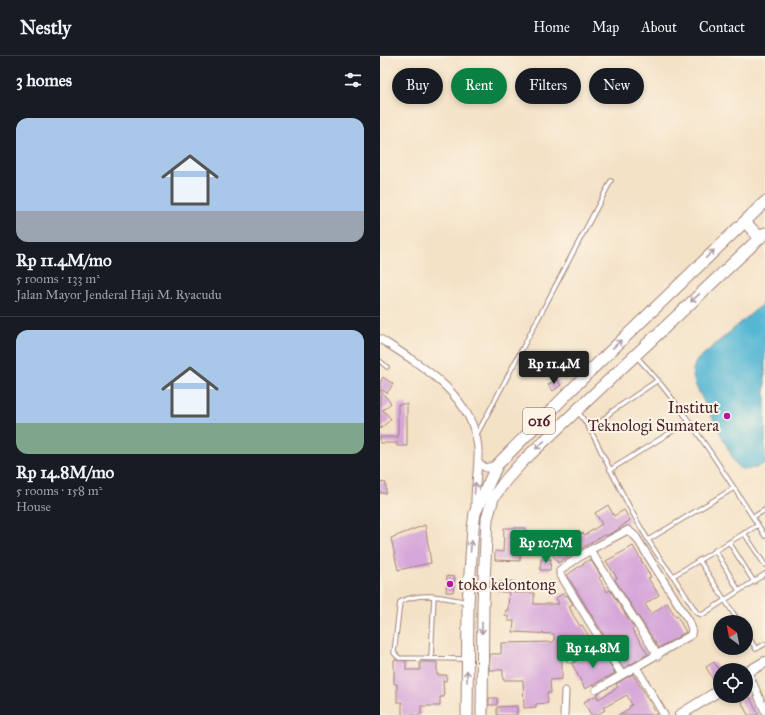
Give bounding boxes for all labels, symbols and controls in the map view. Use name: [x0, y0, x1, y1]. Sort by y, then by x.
text: Nestly: [20, 16, 71, 39]
text: Home: [533, 19, 570, 36]
text: Map: [592, 19, 619, 36]
text: About: [641, 19, 677, 36]
text: Contact: [699, 19, 745, 36]
chip: Buy: [392, 68, 443, 104]
chip: Rent: [451, 68, 507, 104]
chip: Filters: [515, 68, 581, 104]
chip: New: [589, 68, 644, 104]
icon: filters: [342, 69, 364, 91]
text: 3 homes: [16, 70, 72, 91]
icon: home: [154, 144, 226, 216]
one-way arrow: [705, 249, 715, 259]
text: Rp 11.4M/mo: [16, 250, 112, 271]
text: 5 rooms · 133 m²: [16, 271, 100, 287]
text: Jalan Mayor Jenderal Haji M. Ryacudu: [16, 287, 222, 303]
one-way arrow: [691, 293, 701, 302]
one-way arrow: [612, 339, 622, 349]
pin: Rp 11.4M: [513, 351, 595, 385]
icon: home: [154, 356, 226, 428]
text: Rp 11.4M: [528, 356, 580, 372]
place label: Institut Teknologi Sumatera: [588, 398, 719, 436]
road number: 016: [523, 408, 555, 434]
marker: Institut Teknologi Sumatera: [722, 411, 732, 421]
one-way arrow: [535, 441, 545, 450]
text: Rp 14.8M/mo: [16, 462, 114, 483]
one-way arrow: [471, 482, 479, 495]
text: 5 rooms · 158 m²: [16, 483, 103, 499]
text: House: [16, 499, 51, 515]
pin: Rp 10.7M: [505, 530, 587, 564]
text: Rp 10.7M: [519, 535, 573, 551]
one-way arrow: [468, 540, 475, 553]
place label: toko kelontong: [458, 575, 556, 595]
marker: toko kelontong: [445, 579, 455, 589]
north arrow: [713, 615, 753, 655]
map controls: [713, 615, 753, 703]
one-way arrow: [478, 621, 486, 634]
pin: Rp 14.8M: [552, 635, 634, 669]
text: Rp 14.8M: [566, 640, 620, 656]
button: locate: [713, 663, 753, 703]
one-way arrow: [463, 670, 471, 683]

